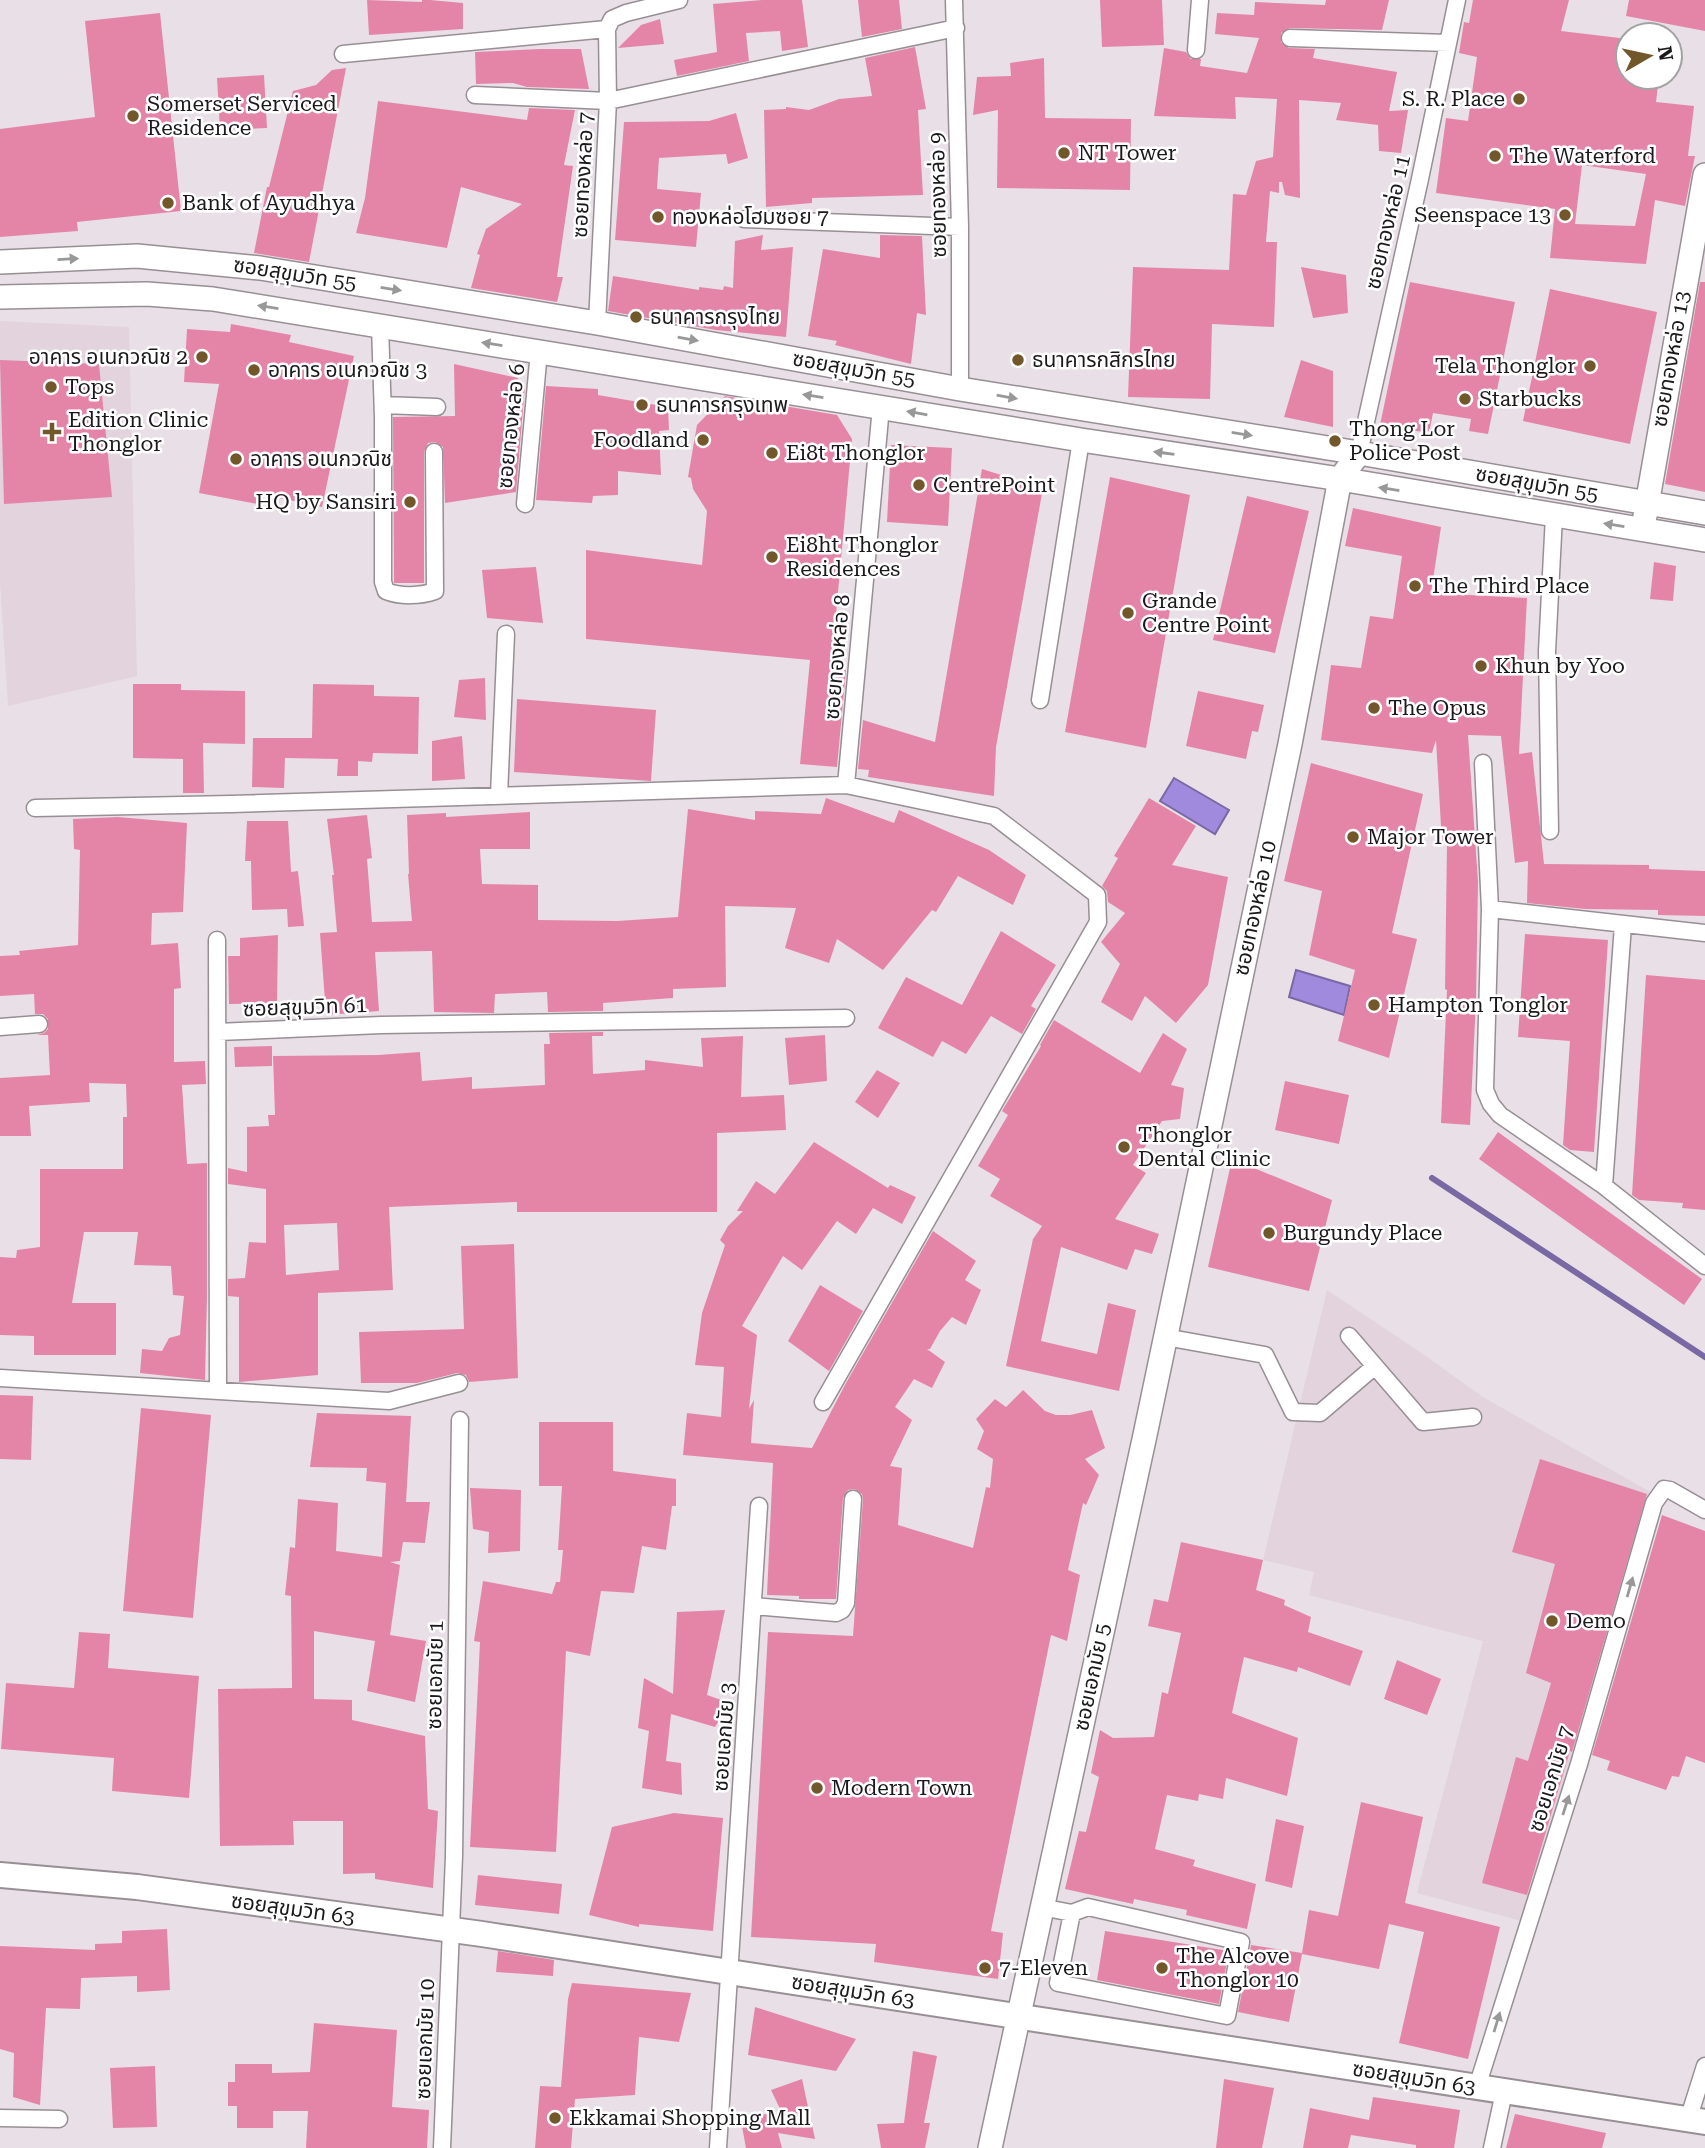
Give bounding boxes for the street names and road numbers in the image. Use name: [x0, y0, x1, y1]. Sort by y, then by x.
street label: ซอยทองหล่อ 7: [568, 111, 598, 238]
street label: ซอยทองหล่อ 9: [925, 132, 951, 258]
street label: ซอยทองหล่อ 11: [1361, 152, 1415, 292]
street label: ซอยสุขุมวิท 55: [231, 252, 358, 297]
street label: ซอยทองหล่อ 13: [1647, 289, 1695, 429]
street label: ซอยสุขุมวิท 55: [790, 346, 917, 393]
street label: ซอยทองหล่อ 6: [492, 362, 530, 490]
street label: ซอยสุขุมวิท 55: [1473, 461, 1600, 508]
street label: ซอยทองหล่อ 8: [820, 593, 854, 721]
street label: ซอยทองหล่อ 10: [1229, 838, 1281, 978]
street label: ซอยสุขุมวิท 61: [242, 993, 368, 1022]
street label: ซอยเอกมัย 1: [422, 1620, 448, 1730]
street label: ซอยเอกมัย 5: [1069, 1621, 1115, 1733]
street label: ซอยเอกมัย 3: [708, 1682, 740, 1792]
street label: ซอยเอกมัย 7: [1524, 1723, 1579, 1835]
street label: ซอยสุขุมวิท 63: [230, 1888, 356, 1931]
street label: ซอยสุขุมวิท 63: [789, 1969, 916, 2014]
street label: ซอยเอกมัย 10: [411, 1978, 439, 2100]
street label: ซอยสุขุมวิท 63: [1350, 2056, 1477, 2101]

